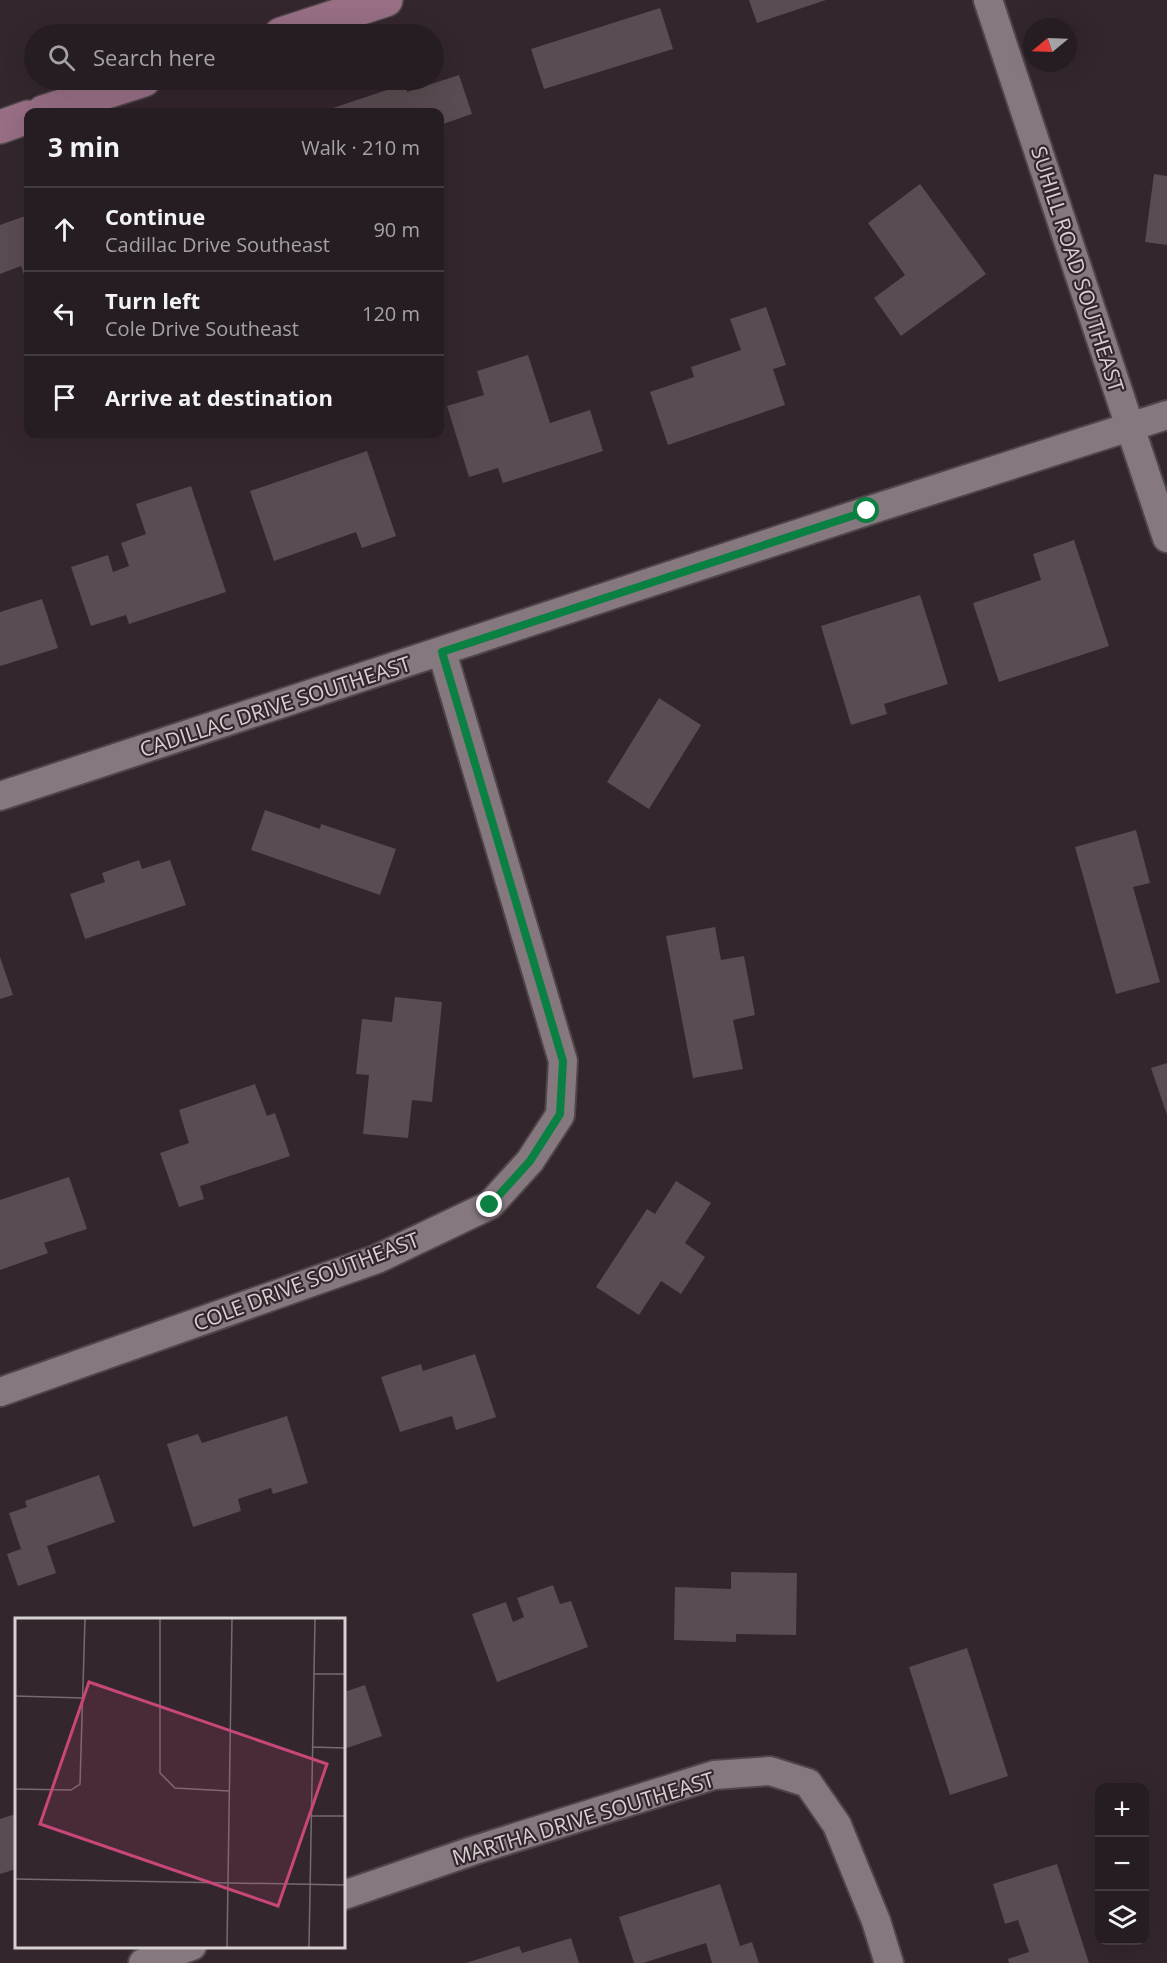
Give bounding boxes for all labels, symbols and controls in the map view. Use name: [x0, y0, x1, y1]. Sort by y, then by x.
north arrow: [1023, 18, 1077, 72]
search box: [24, 24, 444, 90]
icon: search: [45, 41, 78, 74]
text: Search here: [93, 42, 216, 72]
text: 3 min: [48, 129, 120, 165]
text: Walk · 210 m: [301, 134, 420, 161]
street label: SUHILL ROAD SOUTHEAST: [1025, 142, 1131, 396]
text: Continue: [105, 201, 205, 231]
icon: ahead: [48, 213, 81, 246]
text: 90 m: [373, 216, 420, 243]
text: Cadillac Drive Southeast: [105, 231, 330, 258]
text: Turn left: [105, 285, 200, 315]
icon: left: [48, 297, 81, 330]
text: 120 m: [362, 300, 420, 327]
text: Cole Drive Southeast: [105, 315, 299, 342]
icon: arrive: [48, 381, 81, 414]
text: Arrive at destination: [105, 382, 333, 412]
route start: [853, 497, 879, 523]
street label: CADILLAC DRIVE SOUTHEAST: [136, 649, 415, 763]
route end: [476, 1191, 502, 1217]
street label: COLE DRIVE SOUTHEAST: [189, 1225, 423, 1337]
inset map: [15, 1618, 345, 1948]
street label: MARTHA DRIVE SOUTHEAST: [448, 1765, 718, 1871]
map controls: [1095, 1783, 1149, 1945]
button: +: [1095, 1783, 1149, 1837]
button: −: [1095, 1837, 1149, 1891]
button: layers: [1095, 1891, 1149, 1945]

